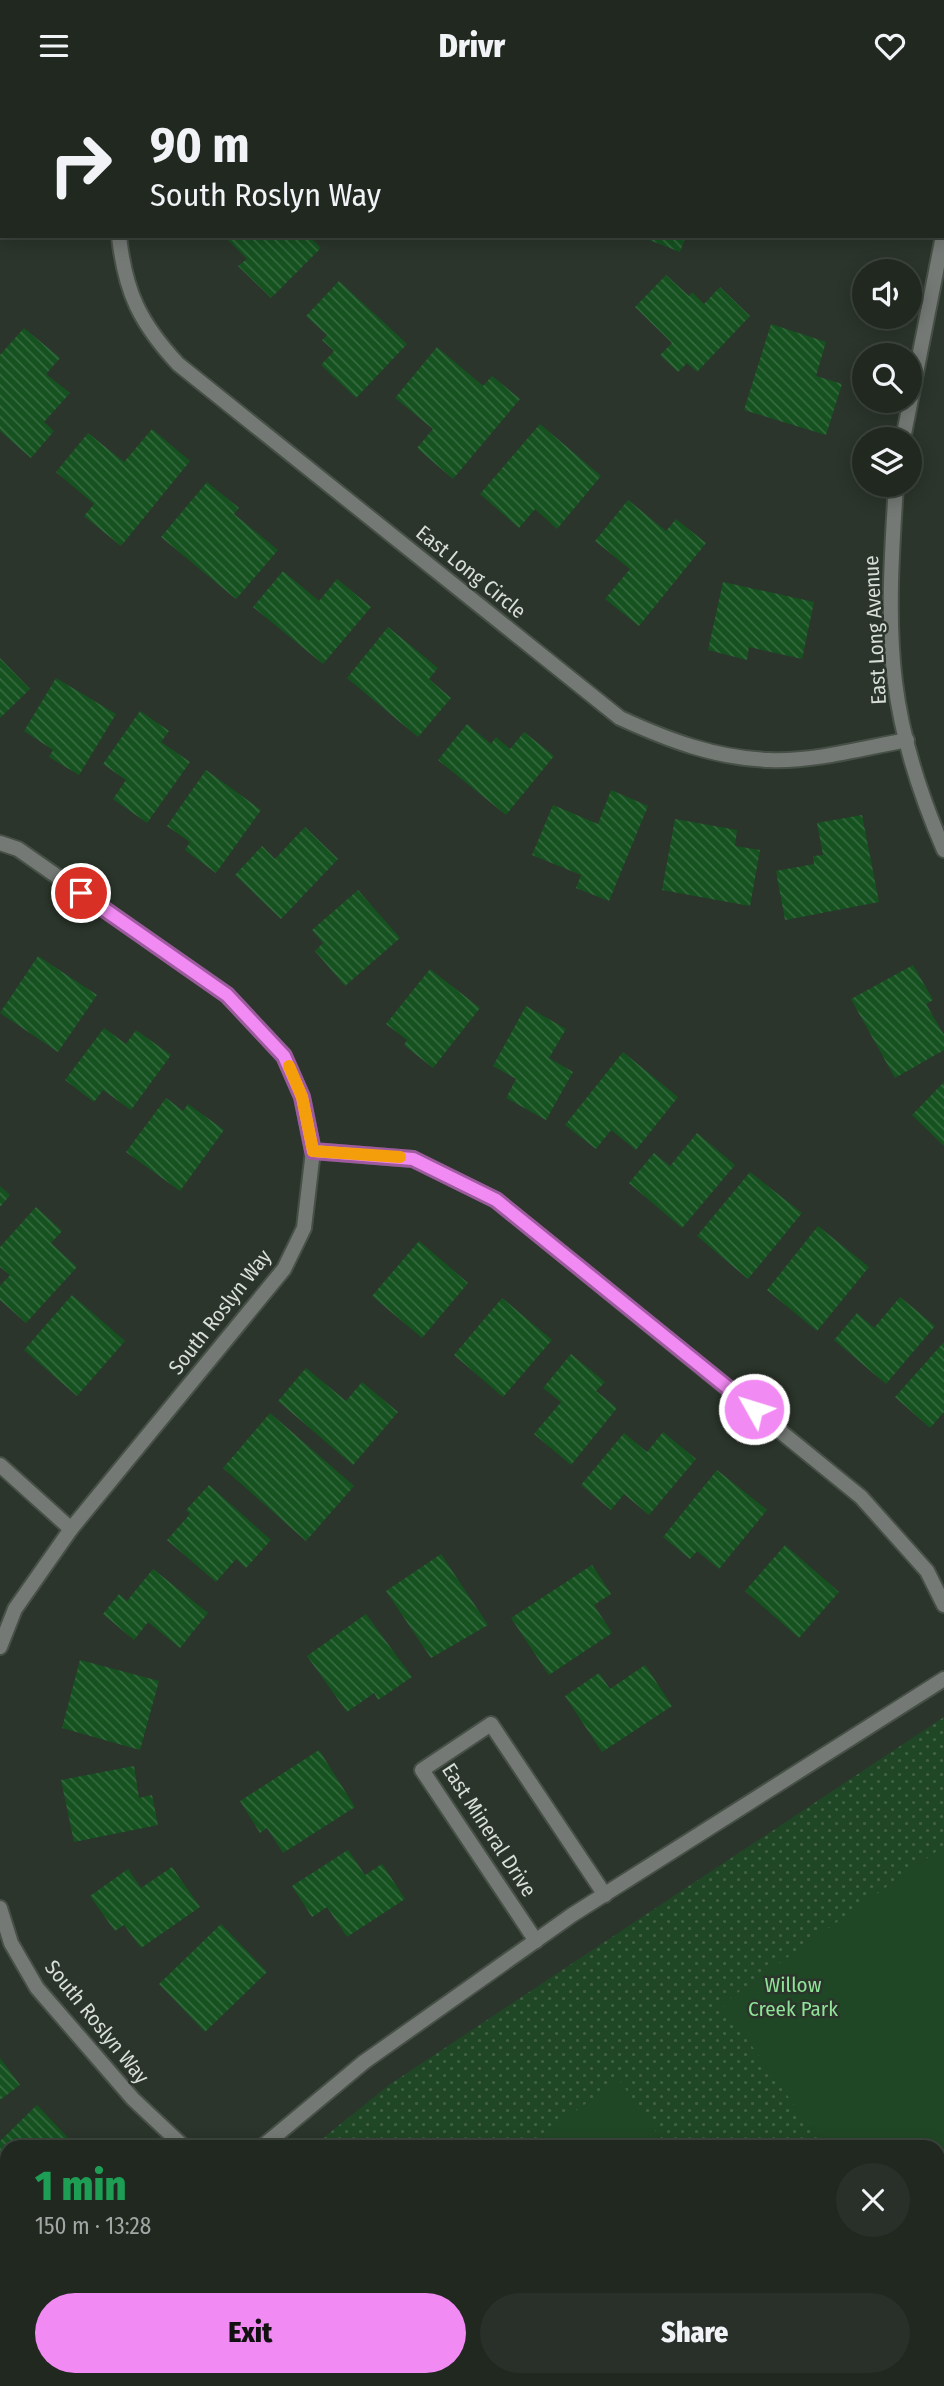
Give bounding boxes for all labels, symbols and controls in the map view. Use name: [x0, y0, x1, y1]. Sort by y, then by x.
icon: menu: [35, 27, 73, 65]
text: Drivr: [439, 27, 505, 65]
icon: heart: [871, 27, 909, 65]
text: 90 m: [150, 116, 250, 175]
icon: right: [35, 119, 126, 210]
text: South Roslyn Way: [150, 176, 381, 214]
map controls: [852, 259, 922, 497]
button: sound: [852, 259, 922, 329]
button: search: [852, 343, 922, 413]
button: layers: [852, 427, 922, 497]
street label: East Long Circle: [411, 520, 531, 624]
street label: East Long Avenue: [858, 555, 892, 705]
pin: [51, 863, 111, 923]
icon: arrive: [62, 874, 100, 912]
street label: South Roslyn Way: [163, 1244, 277, 1380]
position arrow: [717, 1372, 791, 1446]
street label: East Mineral Drive: [436, 1758, 542, 1902]
street label: South Roslyn Way: [39, 1955, 155, 2090]
park label: Willow Creek Park: [748, 1972, 838, 2022]
text: 1 min: [35, 2161, 126, 2211]
button: close: [836, 2163, 910, 2237]
text: 150 m · 13:28: [35, 2212, 151, 2240]
button: Exit: [35, 2293, 466, 2373]
button: Share: [480, 2293, 910, 2373]

